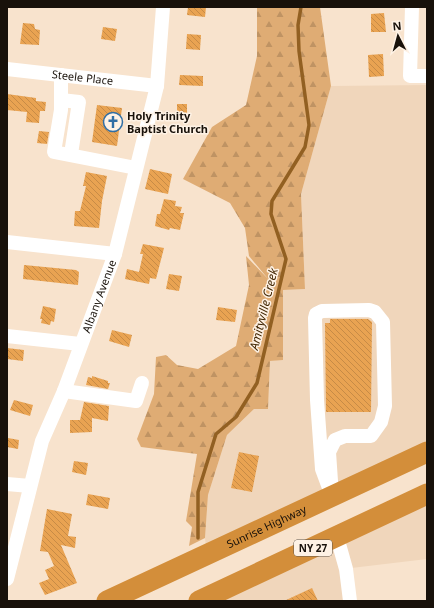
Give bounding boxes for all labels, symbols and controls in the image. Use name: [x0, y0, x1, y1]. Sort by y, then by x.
north arrow: [378, 16, 418, 56]
text: N: [392, 18, 402, 33]
street label: Steele Place: [51, 66, 114, 88]
place label: Holy Trinity Baptist Church: [127, 108, 208, 136]
church icon: Holy Trinity Baptist Church: [102, 111, 124, 133]
street label: Albany Avenue: [78, 258, 119, 335]
water label: Amityville Creek: [245, 265, 282, 352]
street label: Sunrise Highway: [224, 501, 309, 551]
road number: NY 27: [294, 540, 332, 556]

